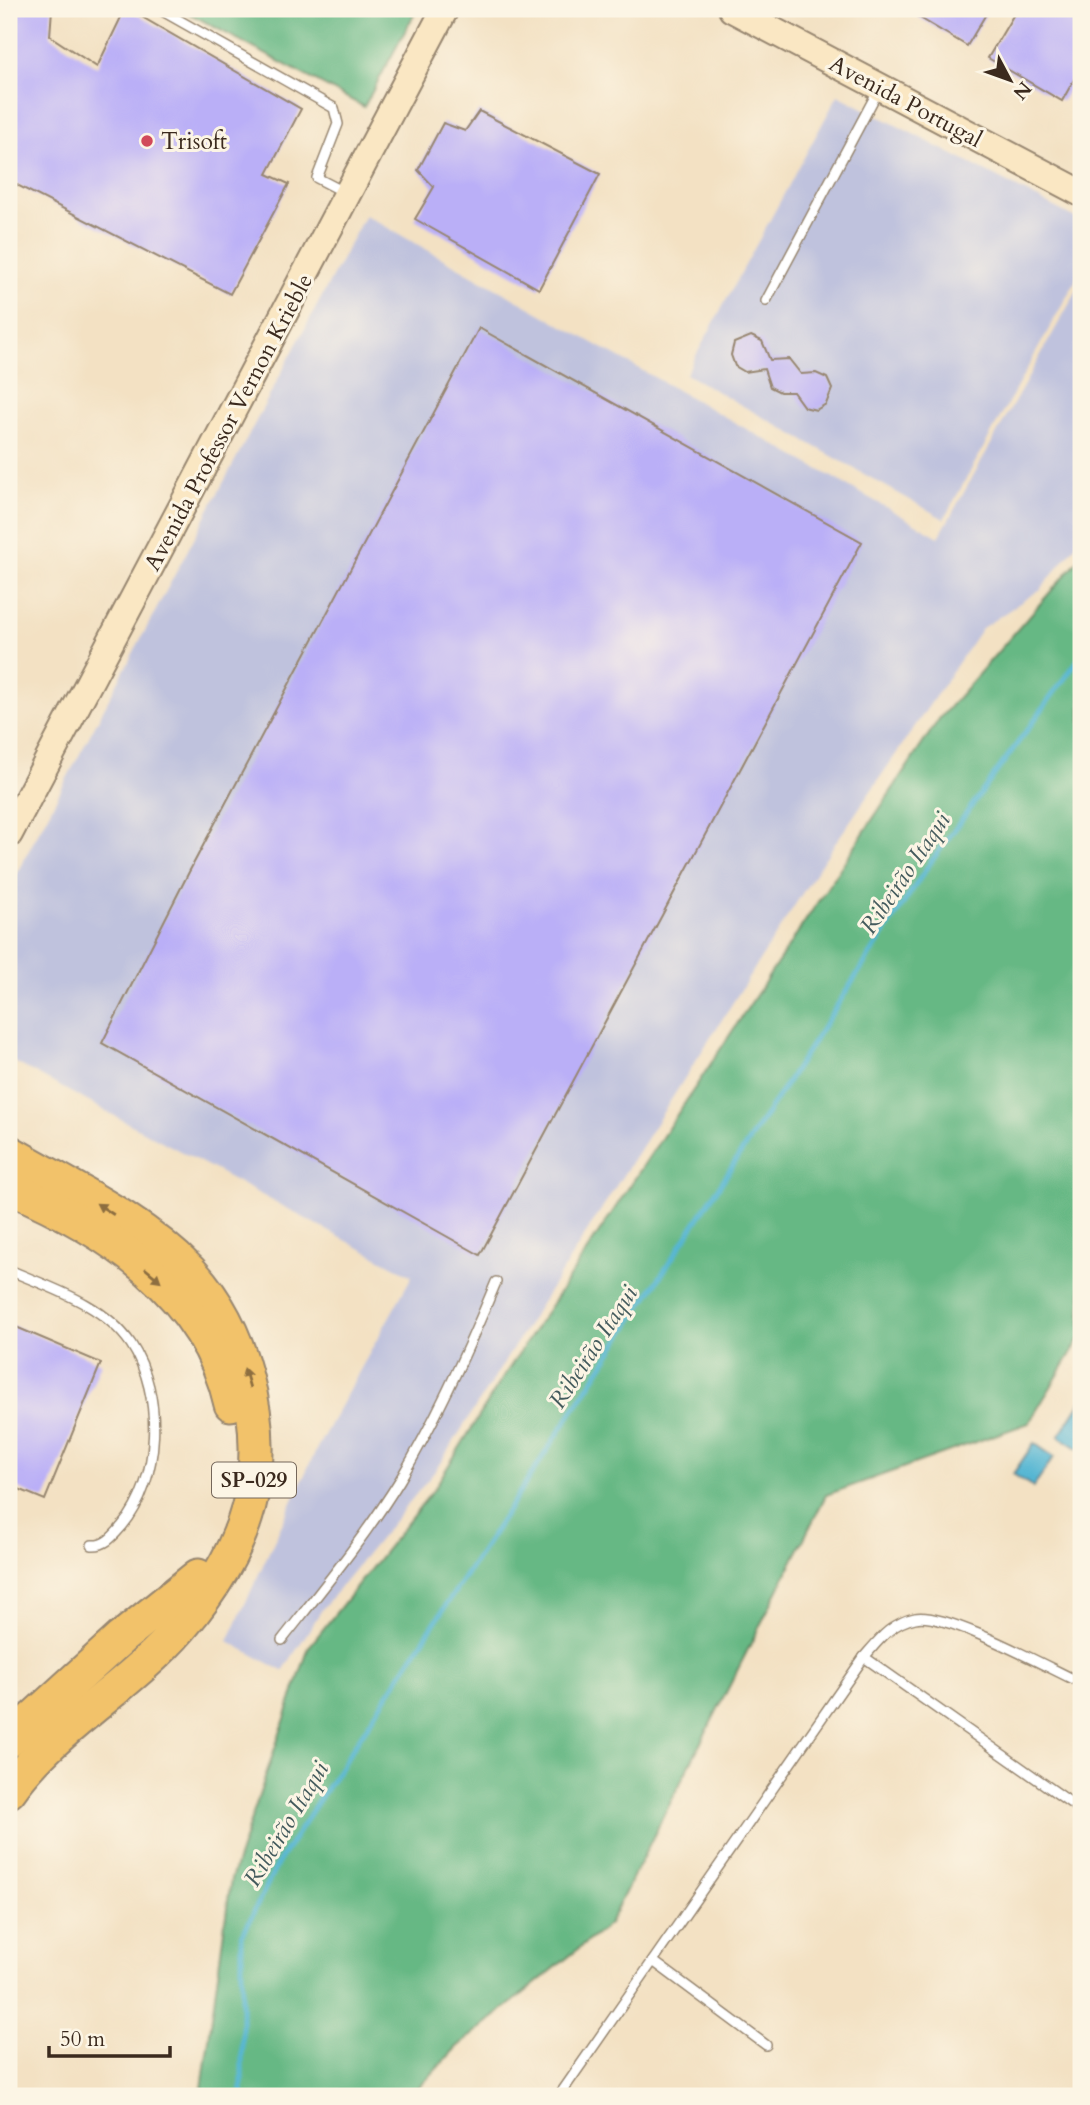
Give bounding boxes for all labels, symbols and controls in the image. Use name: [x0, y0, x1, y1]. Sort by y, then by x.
north arrow: [974, 46, 1044, 116]
street label: Avenida Portugal: [824, 48, 988, 155]
text: N: [1007, 76, 1037, 106]
place label: Trisoft: [161, 126, 227, 157]
marker: Trisoft: [139, 133, 155, 149]
street label: Avenida Professor Vernon Krieble: [137, 268, 320, 576]
water label: Ribeirão Itaqui: [852, 805, 959, 941]
one-way arrow: [96, 1202, 115, 1215]
one-way arrow: [145, 1267, 162, 1282]
water label: Ribeirão Itaqui: [541, 1279, 646, 1415]
one-way arrow: [241, 1367, 251, 1388]
road number: SP-029: [212, 1462, 296, 1498]
water label: Ribeirão Itaqui: [236, 1755, 337, 1893]
scale bar: [49, 2014, 170, 2058]
text: 50 m: [60, 2025, 105, 2054]

